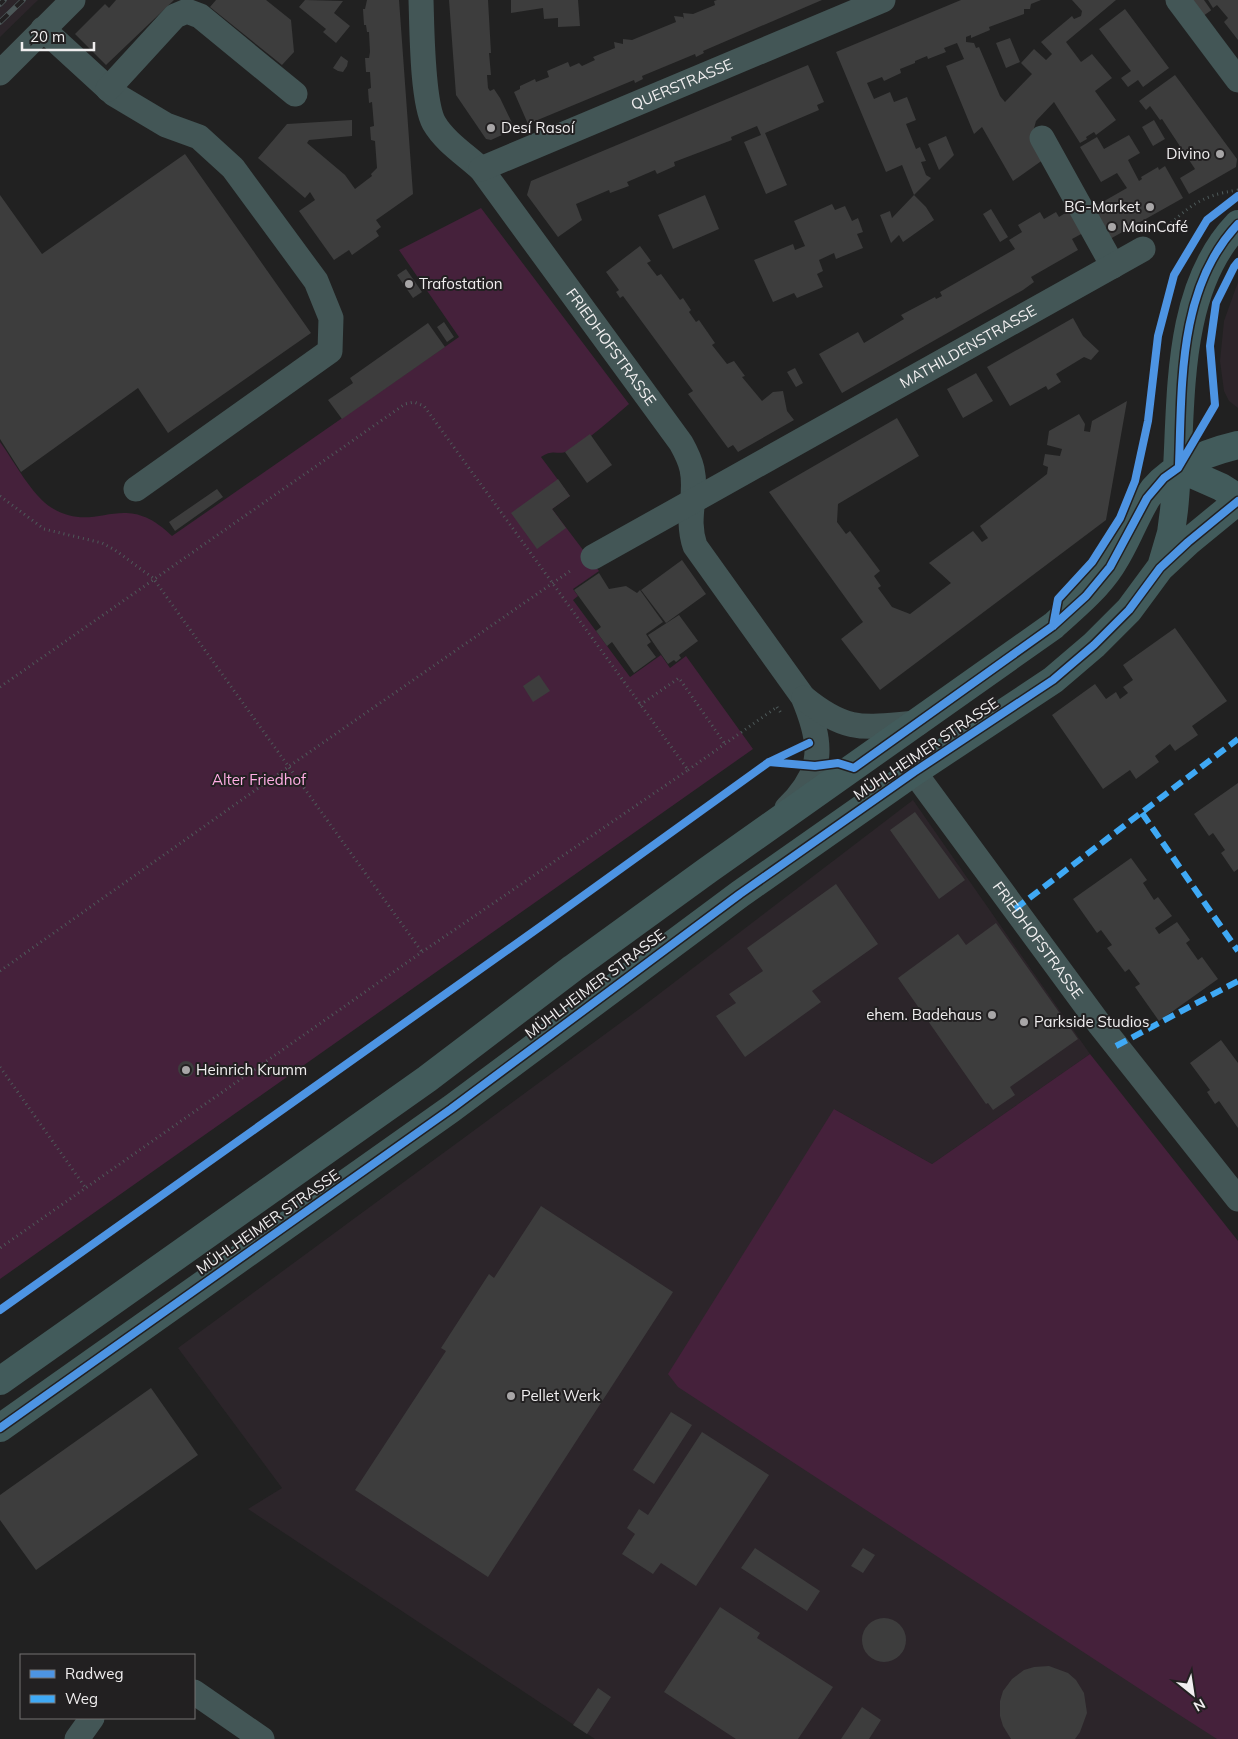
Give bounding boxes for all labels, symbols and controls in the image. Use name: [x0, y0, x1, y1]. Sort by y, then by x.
scale bar: [22, 20, 95, 52]
text: 20 m: [30, 27, 65, 46]
street label: QUERSTRASSE: [628, 54, 736, 114]
place label: Desí Rasoí: [501, 118, 576, 137]
marker: Desí Rasoí: [485, 122, 497, 134]
place label: Divino: [1166, 144, 1210, 163]
marker: Divino: [1214, 148, 1226, 160]
place label: BG-Market: [1064, 197, 1140, 216]
marker: BG-Market: [1144, 201, 1156, 213]
place label: MainCafé: [1122, 217, 1188, 236]
marker: MainCafé: [1106, 221, 1118, 233]
place label: Trafostation: [419, 274, 503, 293]
marker: Trafostation: [403, 278, 415, 290]
street label: FRIEDHOFSTRASSE: [562, 284, 661, 410]
street label: MATHILDENSTRASSE: [896, 301, 1040, 392]
street label: MÜHLHEIMER STRASSE: [850, 693, 1002, 804]
park label: Alter Friedhof: [212, 770, 307, 789]
street label: FRIEDHOFSTRASSE: [989, 878, 1088, 1003]
street label: MÜHLHEIMER STRASSE: [521, 925, 669, 1042]
place label: ehem. Badehaus: [866, 1005, 982, 1024]
marker: ehem. Badehaus: [986, 1009, 998, 1021]
place label: Parkside Studios: [1034, 1012, 1149, 1031]
marker: Parkside Studios: [1018, 1016, 1030, 1028]
place label: Heinrich Krumm: [196, 1060, 307, 1079]
marker: Heinrich Krumm: [180, 1064, 192, 1076]
street label: MÜHLHEIMER STRASSE: [192, 1165, 343, 1278]
place label: Pellet Werk: [521, 1386, 600, 1405]
marker: Pellet Werk: [505, 1390, 517, 1402]
legend: [20, 1654, 195, 1719]
text: Radweg: [65, 1664, 123, 1683]
north arrow: [1168, 1669, 1218, 1719]
text: Weg: [65, 1689, 98, 1708]
text: N: [1190, 1695, 1209, 1716]

